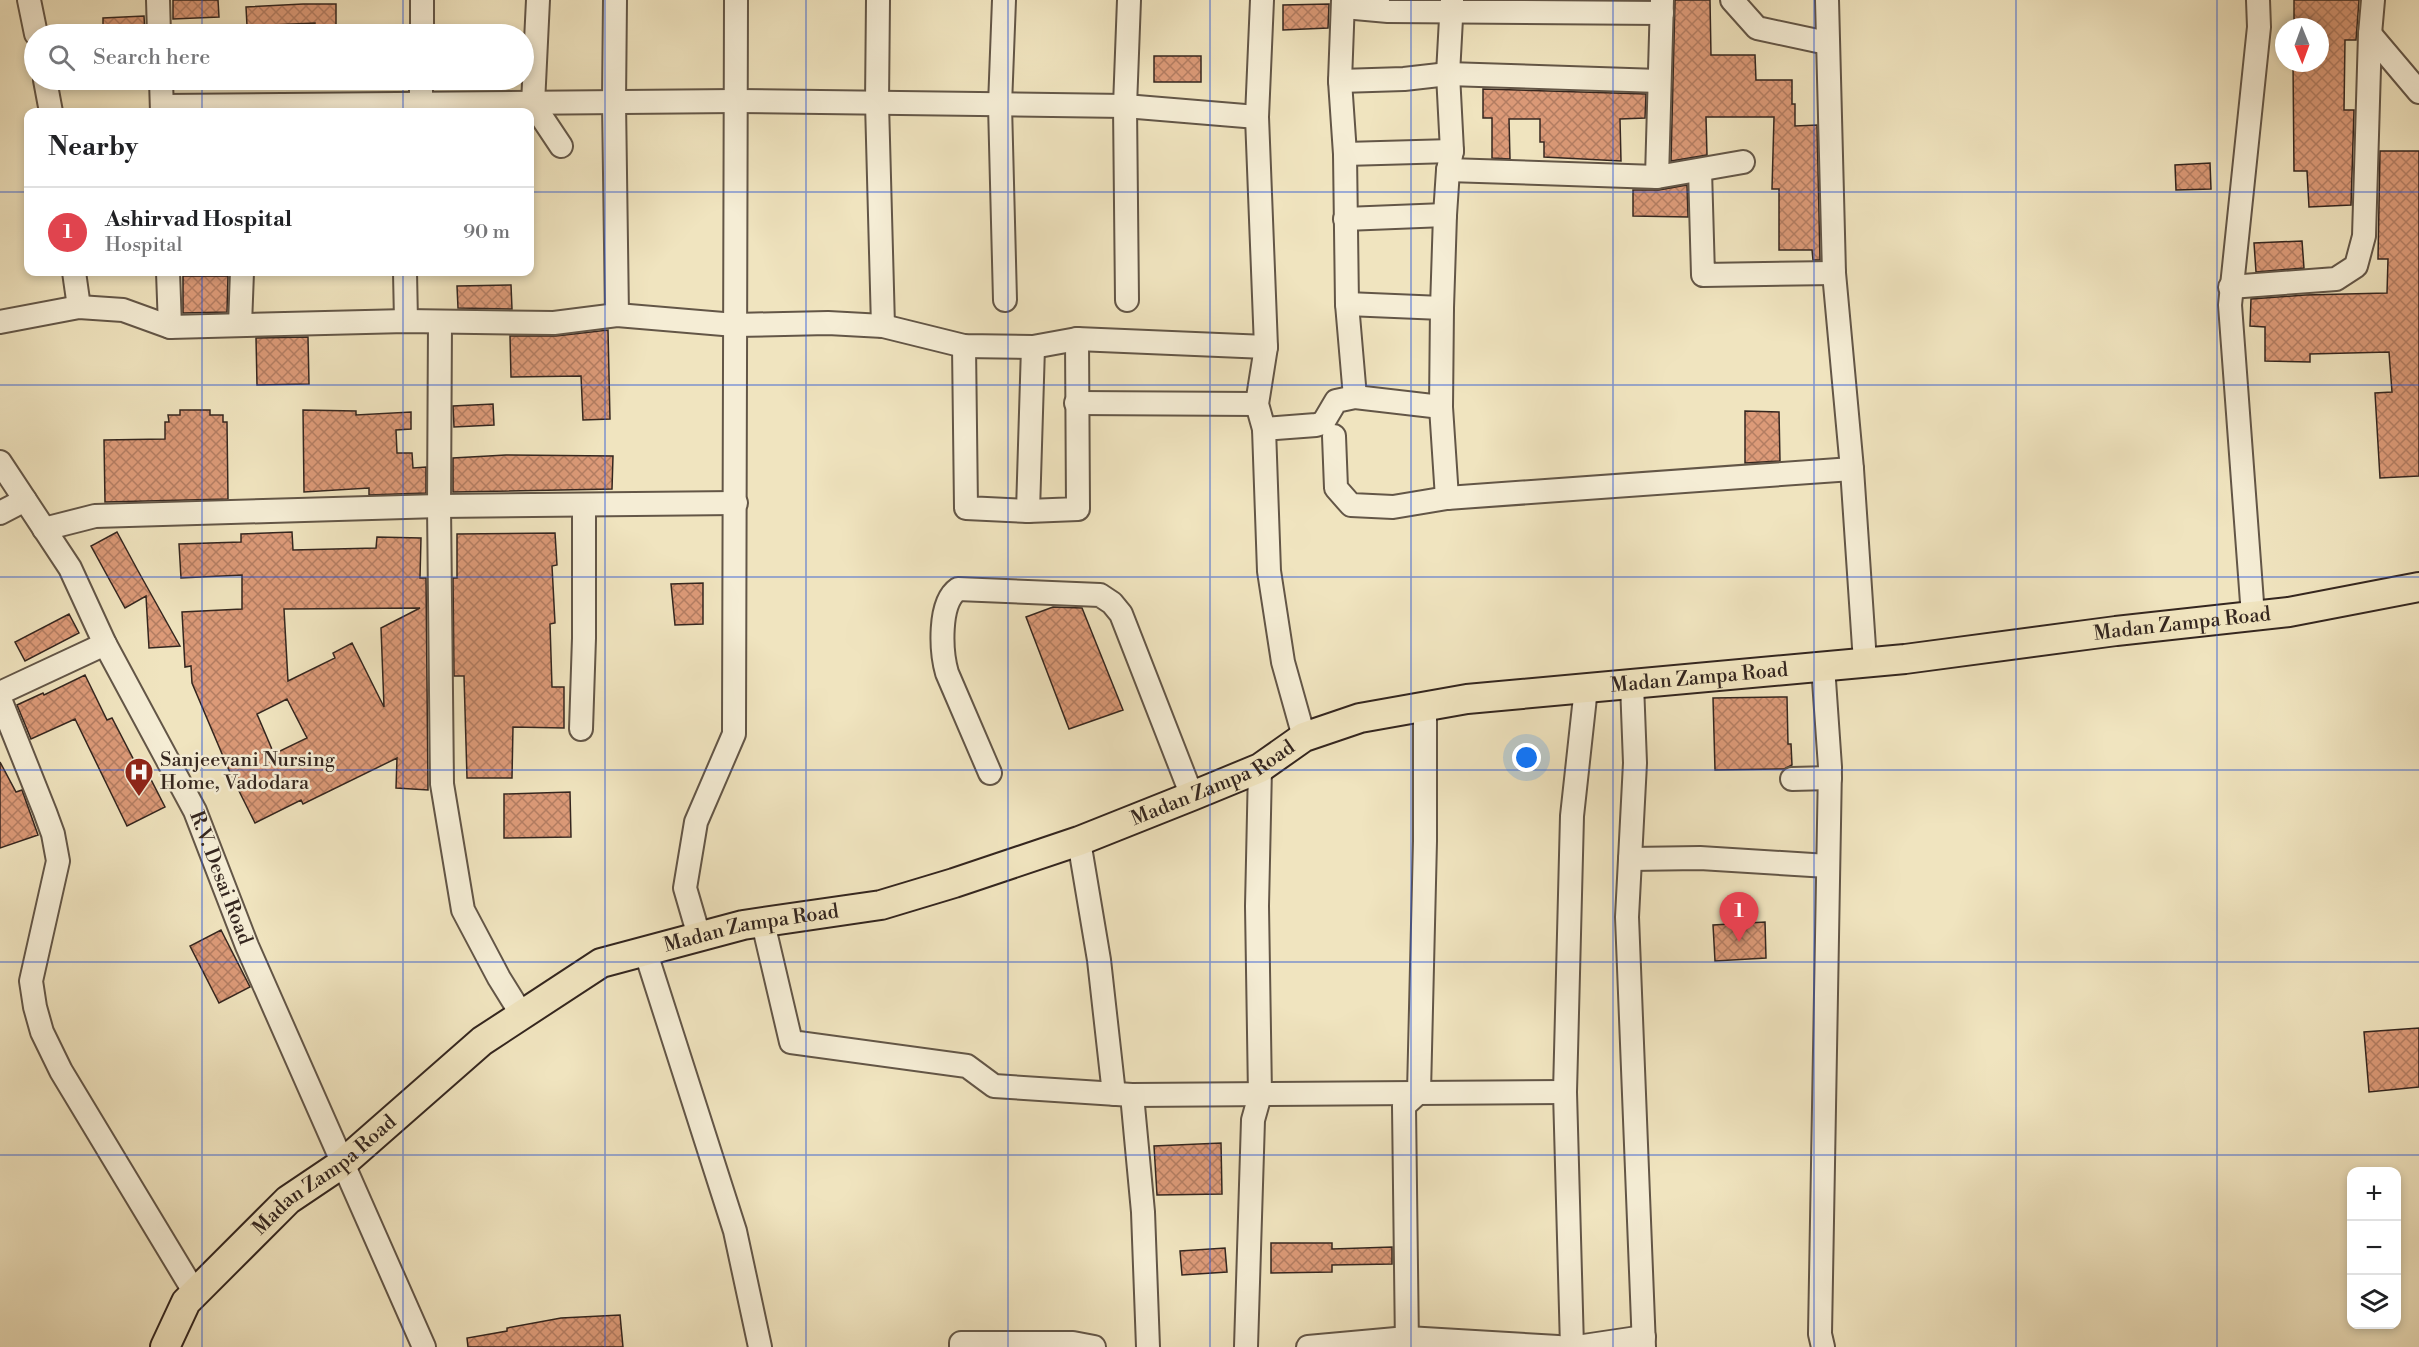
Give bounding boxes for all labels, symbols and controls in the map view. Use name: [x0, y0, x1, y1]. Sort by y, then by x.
north arrow: [2275, 18, 2329, 72]
search box: [24, 24, 534, 90]
icon: search: [45, 41, 78, 74]
text: Search here: [93, 44, 210, 71]
text: Nearby: [48, 131, 138, 163]
text: Ashirvad Hospital: [105, 206, 292, 233]
text: 1: [63, 220, 72, 245]
text: 90 m: [463, 220, 510, 245]
text: Hospital: [105, 233, 182, 258]
street label: Madan Zampa Road: [2092, 602, 2273, 646]
street label: Madan Zampa Road: [1609, 657, 1790, 698]
street label: Madan Zampa Road: [1127, 734, 1300, 832]
your location: [1512, 743, 1541, 772]
place label: Sanjeevani Nursing Home, Vadodara: [160, 748, 336, 796]
hospital icon: Sanjeevani Nursing Home, Vadodara: [123, 756, 155, 798]
street label: R.V. Desai Road: [184, 807, 258, 949]
pin: 1: [1720, 892, 1758, 942]
street label: Madan Zampa Road: [661, 899, 841, 958]
street label: Madan Zampa Road: [247, 1109, 402, 1241]
map controls: [2347, 1167, 2401, 1329]
button: +: [2347, 1167, 2401, 1221]
button: −: [2347, 1221, 2401, 1275]
button: layers: [2347, 1275, 2401, 1329]

